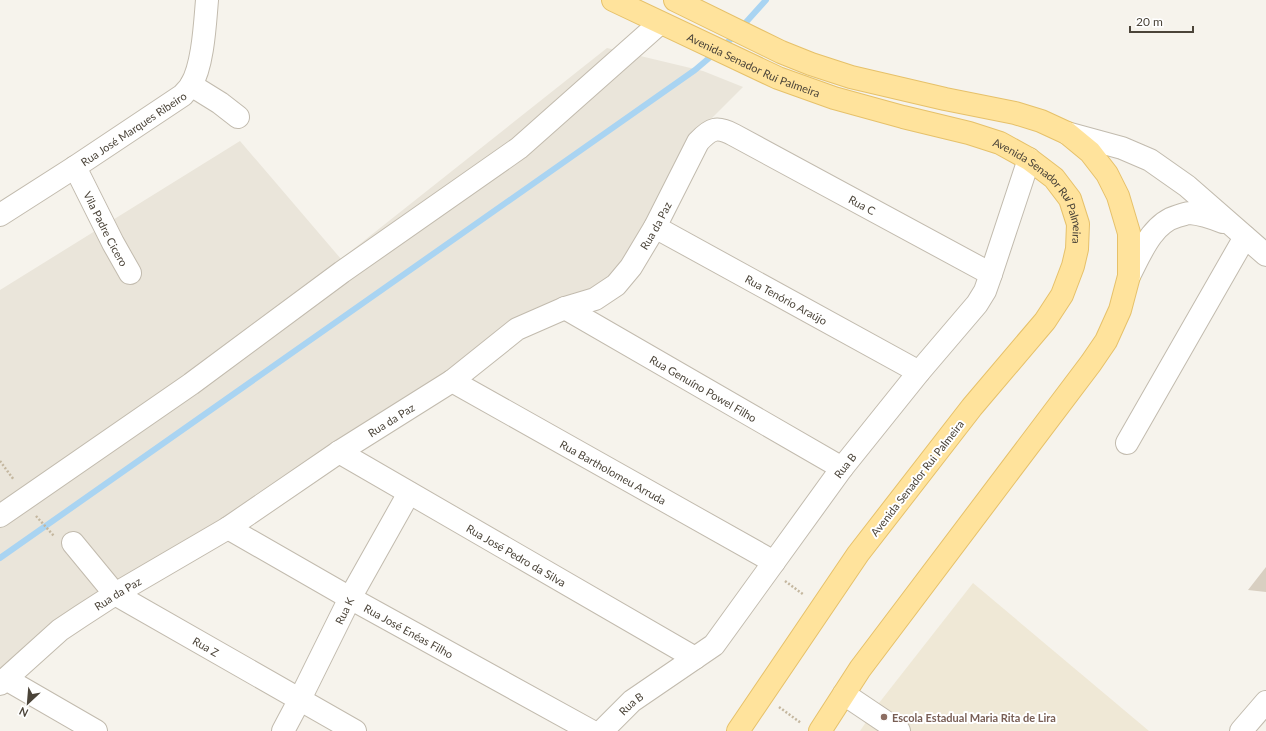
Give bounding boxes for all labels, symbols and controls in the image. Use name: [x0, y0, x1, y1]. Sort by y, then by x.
scale bar: [1130, 8, 1193, 34]
text: 20 m: [1136, 14, 1163, 29]
street label: Avenida Senador Rui Palmeira: [685, 30, 822, 99]
street label: Rua José Marques Ribeiro: [78, 88, 188, 168]
street label: Avenida Senador Rui Palmeira: [991, 135, 1085, 244]
street label: Vila Padre Cicero: [82, 189, 131, 268]
street label: Rua C: [847, 192, 878, 217]
street label: Rua da Paz: [637, 199, 673, 252]
street label: Rua Tenório Araújo: [743, 272, 830, 327]
street label: Rua Genuíno Powel Filho: [648, 352, 759, 424]
street label: Rua da Paz: [365, 400, 416, 439]
street label: Avenida Senador Rui Palmeira: [868, 417, 966, 539]
street label: Rua Bartholomeu Arruda: [558, 437, 669, 507]
street label: Rua B: [831, 450, 858, 480]
street label: Rua José Pedro da Silva: [464, 521, 568, 589]
street label: Rua da Paz: [92, 574, 143, 612]
street label: Rua K: [332, 594, 356, 626]
street label: Rua José Enéas Filho: [362, 601, 456, 660]
street label: Rua Z: [191, 634, 222, 659]
north arrow: [8, 683, 48, 723]
street label: Rua B: [616, 689, 645, 717]
text: N: [17, 705, 30, 720]
place label: Escola Estadual Maria Rita de Lira: [892, 711, 1056, 724]
marker: Escola Estadual Maria Rita de Lira: [879, 712, 889, 722]

